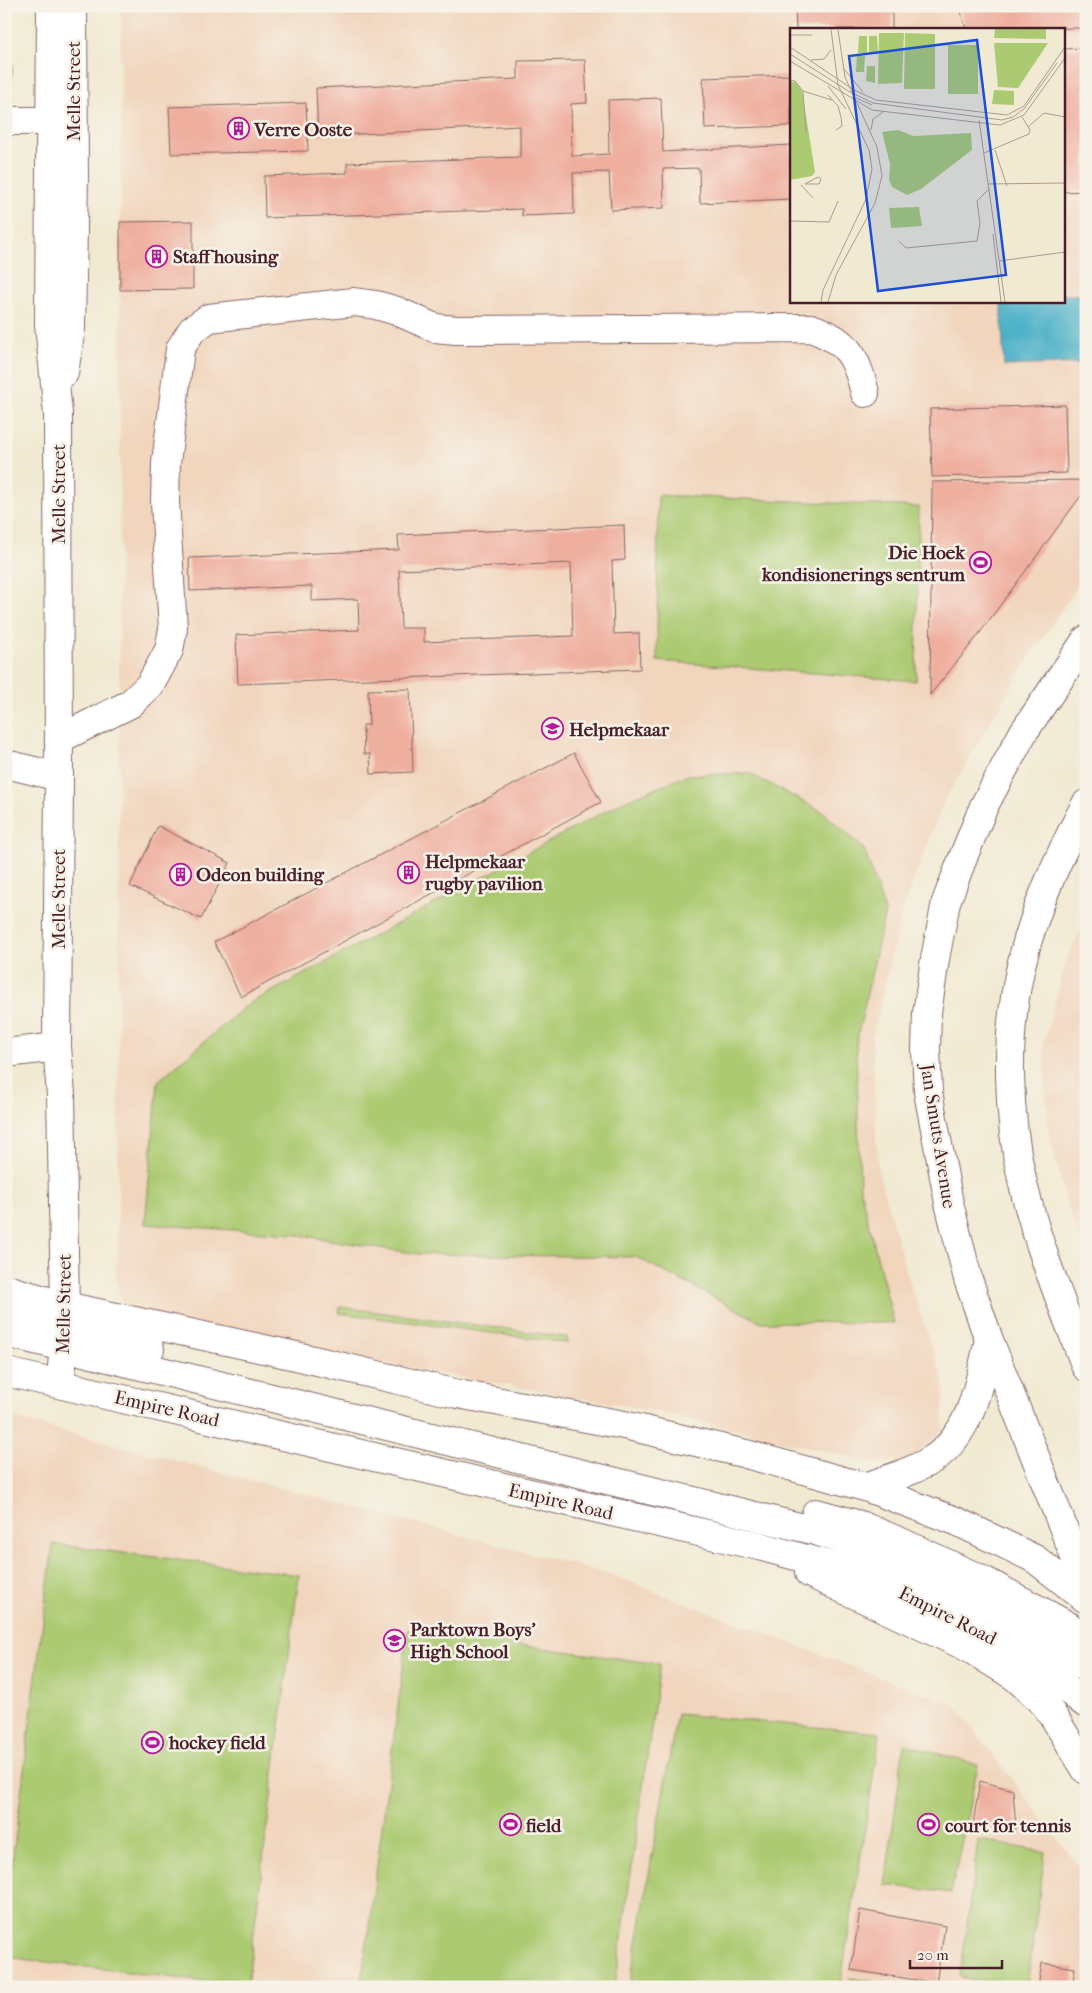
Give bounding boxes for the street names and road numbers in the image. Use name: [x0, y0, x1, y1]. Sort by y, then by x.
street label: Melle Street: [63, 41, 85, 141]
street label: Melle Street: [48, 444, 70, 544]
street label: Melle Street: [48, 849, 70, 949]
street label: Jan Smuts Avenue: [915, 1060, 960, 1210]
street label: Melle Street: [52, 1253, 76, 1354]
street label: Empire Road: [112, 1386, 222, 1432]
street label: Empire Road: [506, 1479, 616, 1525]
street label: Empire Road: [895, 1582, 1001, 1650]

